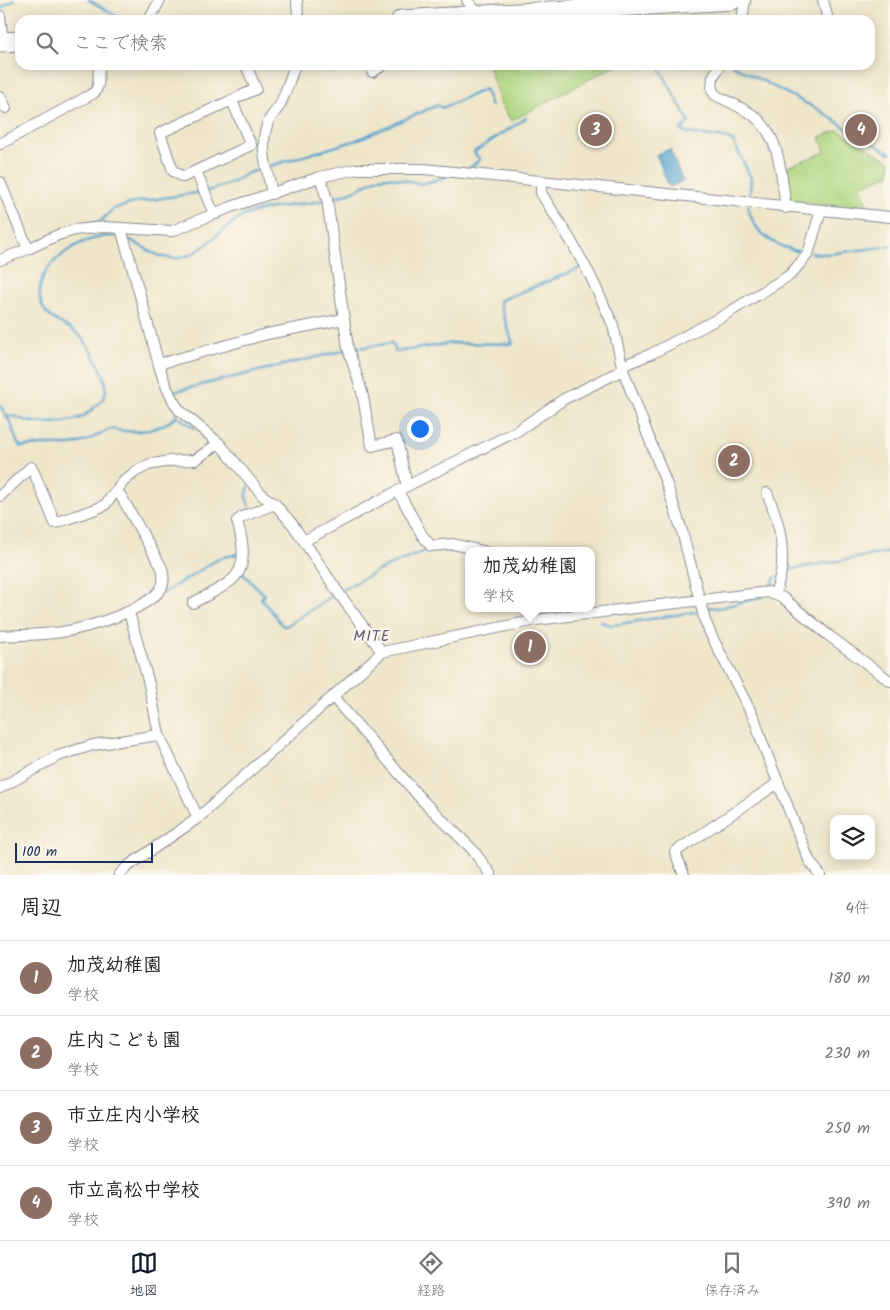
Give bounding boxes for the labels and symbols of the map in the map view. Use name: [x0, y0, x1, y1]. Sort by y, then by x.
pin: 3: [580, 111, 612, 149]
pin: 4: [845, 111, 877, 149]
your location: [407, 416, 433, 442]
pin: 2: [718, 442, 750, 480]
district label: MITE: [353, 625, 391, 649]
pin: 1: [514, 628, 546, 666]
scale bar: [15, 840, 152, 863]

